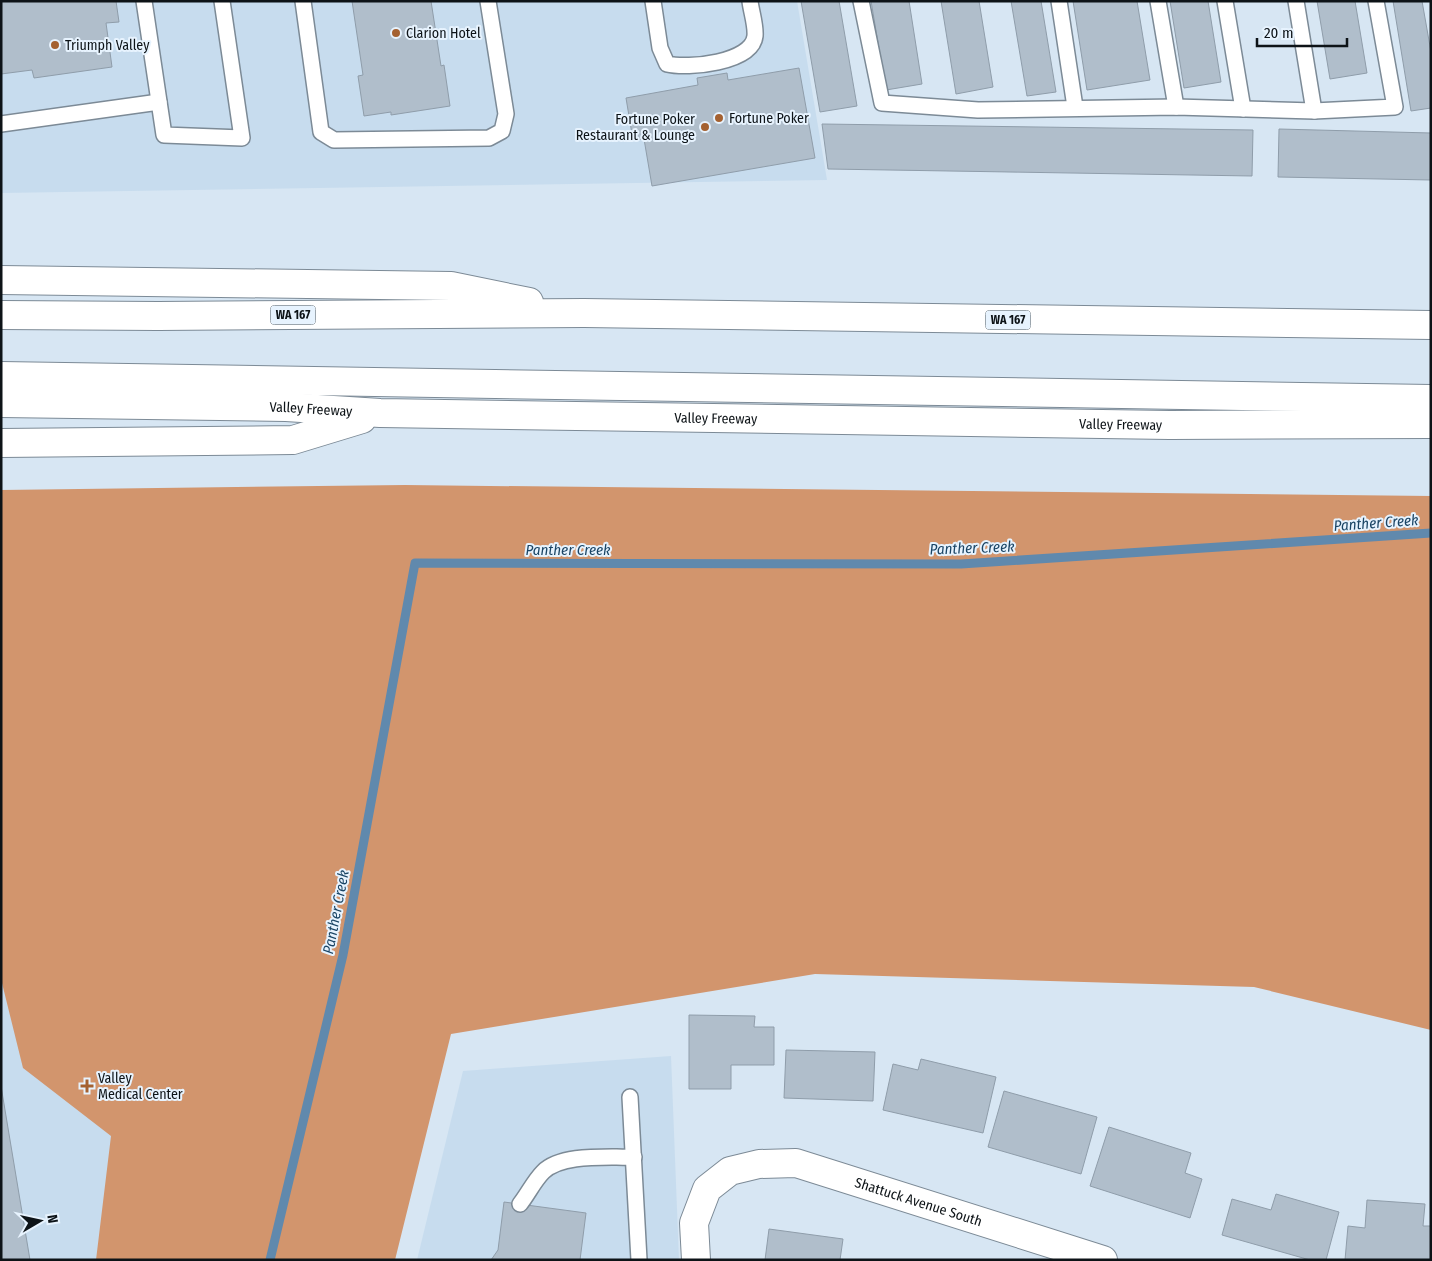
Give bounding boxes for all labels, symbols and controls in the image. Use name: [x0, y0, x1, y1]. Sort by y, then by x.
scale bar: [1257, 15, 1347, 47]
text: 20 m: [1264, 24, 1294, 42]
place label: Clarion Hotel: [406, 25, 481, 42]
marker: Clarion Hotel: [390, 27, 402, 39]
place label: Triumph Valley: [65, 37, 150, 54]
marker: Triumph Valley: [49, 39, 61, 51]
place label: Fortune Poker: [729, 110, 809, 127]
place label: Fortune Poker Restaurant & Lounge: [576, 111, 695, 144]
marker: Fortune Poker: [713, 112, 725, 124]
marker: Fortune Poker Restaurant & Lounge: [699, 121, 711, 133]
road number: WA 167: [270, 306, 316, 324]
road number: WA 167: [986, 310, 1030, 330]
street label: Valley Freeway: [269, 399, 354, 420]
street label: Valley Freeway: [674, 409, 758, 428]
street label: Valley Freeway: [1079, 416, 1163, 434]
water label: Panther Creek: [1333, 511, 1420, 535]
water label: Panther Creek: [929, 538, 1015, 558]
water label: Panther Creek: [525, 541, 611, 559]
water label: Panther Creek: [319, 868, 353, 955]
place label: Valley Medical Center: [98, 1070, 183, 1103]
marker: Valley Medical Center: [80, 1079, 94, 1093]
street label: Shattuck Avenue South: [853, 1174, 984, 1230]
north arrow: [15, 1196, 65, 1246]
text: N: [43, 1214, 61, 1225]

